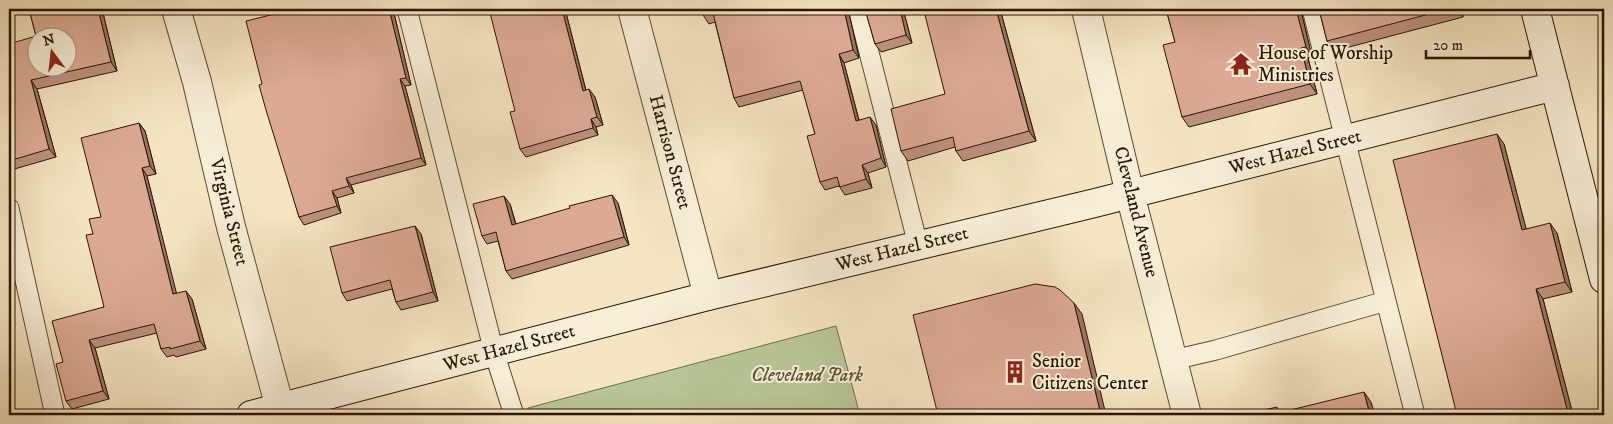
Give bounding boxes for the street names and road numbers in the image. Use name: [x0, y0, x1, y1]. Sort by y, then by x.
street label: Harrison Street: [644, 92, 696, 212]
street label: West Hazel Street: [1225, 124, 1364, 180]
street label: Cleveland Avenue: [1109, 144, 1163, 280]
street label: Virginia Street: [204, 155, 253, 268]
street label: West Hazel Street: [832, 221, 971, 277]
street label: West Hazel Street: [440, 319, 578, 377]

